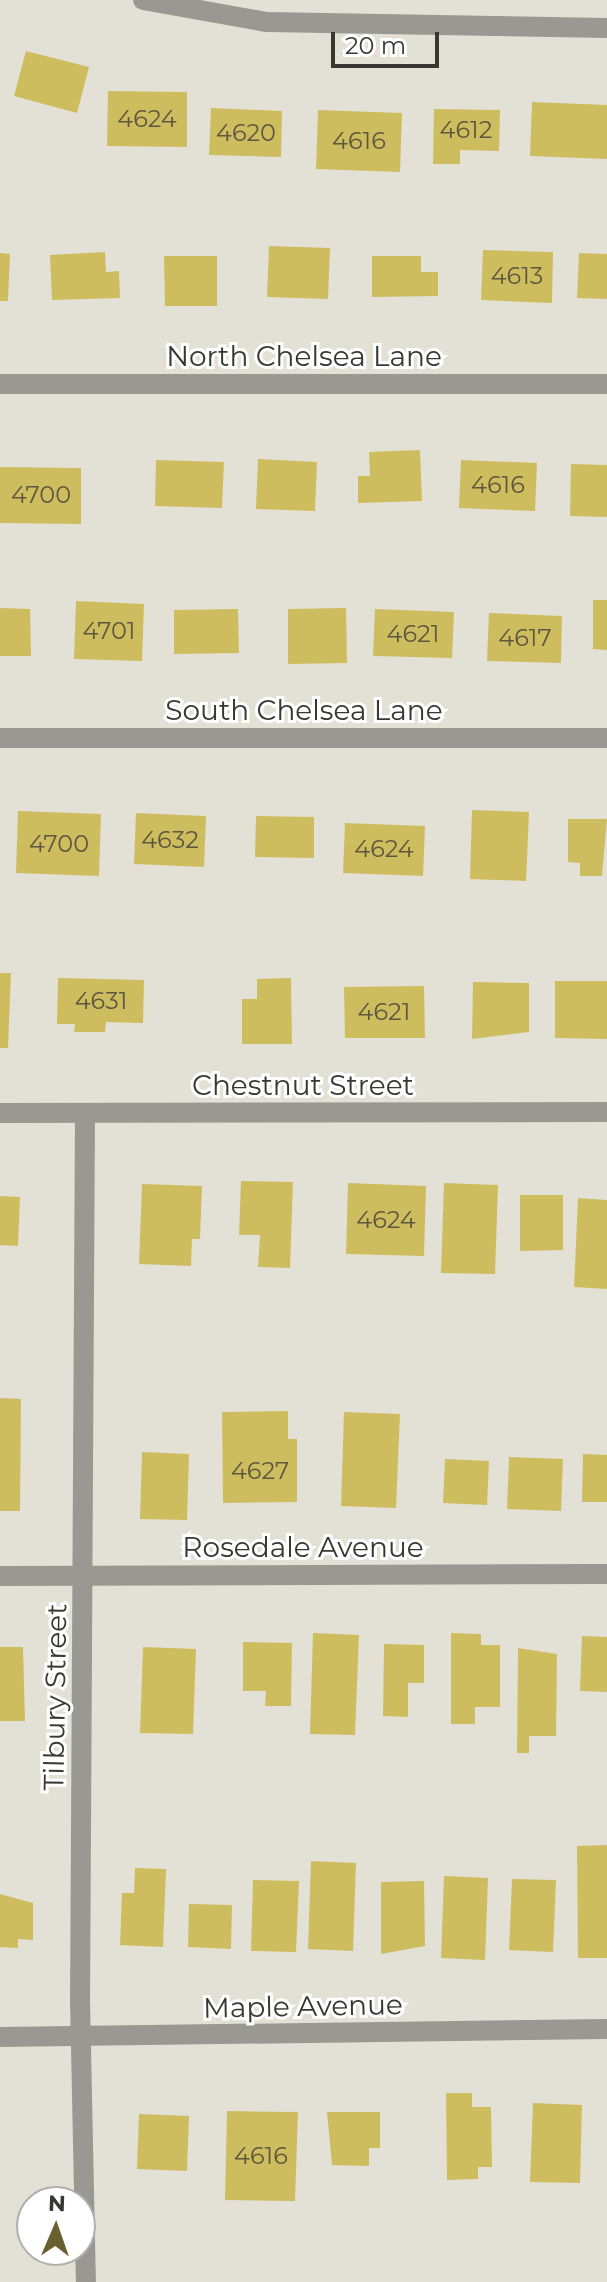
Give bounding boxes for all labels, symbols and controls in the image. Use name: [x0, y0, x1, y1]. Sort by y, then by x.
scale bar: [335, 16, 443, 66]
text: 20 m: [345, 31, 406, 60]
house number: 4624: [117, 105, 177, 133]
house number: 4612: [440, 116, 492, 144]
house number: 4620: [216, 119, 276, 147]
house number: 4616: [332, 127, 386, 155]
house number: 4613: [491, 262, 543, 290]
street label: North Chelsea Lane: [166, 339, 442, 373]
house number: 4616: [471, 471, 525, 499]
house number: 4700: [11, 481, 71, 509]
house number: 4701: [83, 617, 135, 645]
house number: 4621: [387, 620, 439, 648]
house number: 4617: [498, 624, 552, 652]
street label: South Chelsea Lane: [165, 693, 443, 727]
house number: 4632: [141, 826, 199, 854]
house number: 4700: [29, 830, 89, 858]
house number: 4624: [354, 835, 414, 863]
house number: 4631: [75, 987, 127, 1015]
house number: 4621: [358, 998, 410, 1026]
street label: Chestnut Street: [192, 1068, 414, 1102]
house number: 4624: [356, 1206, 416, 1234]
house number: 4627: [231, 1457, 289, 1485]
street label: Rosedale Avenue: [182, 1530, 424, 1564]
street label: Tilbury Street: [37, 1603, 73, 1791]
street label: Maple Avenue: [203, 1987, 403, 2025]
house number: 4616: [234, 2142, 288, 2170]
north arrow: [16, 2186, 96, 2266]
text: N: [47, 2190, 66, 2217]

